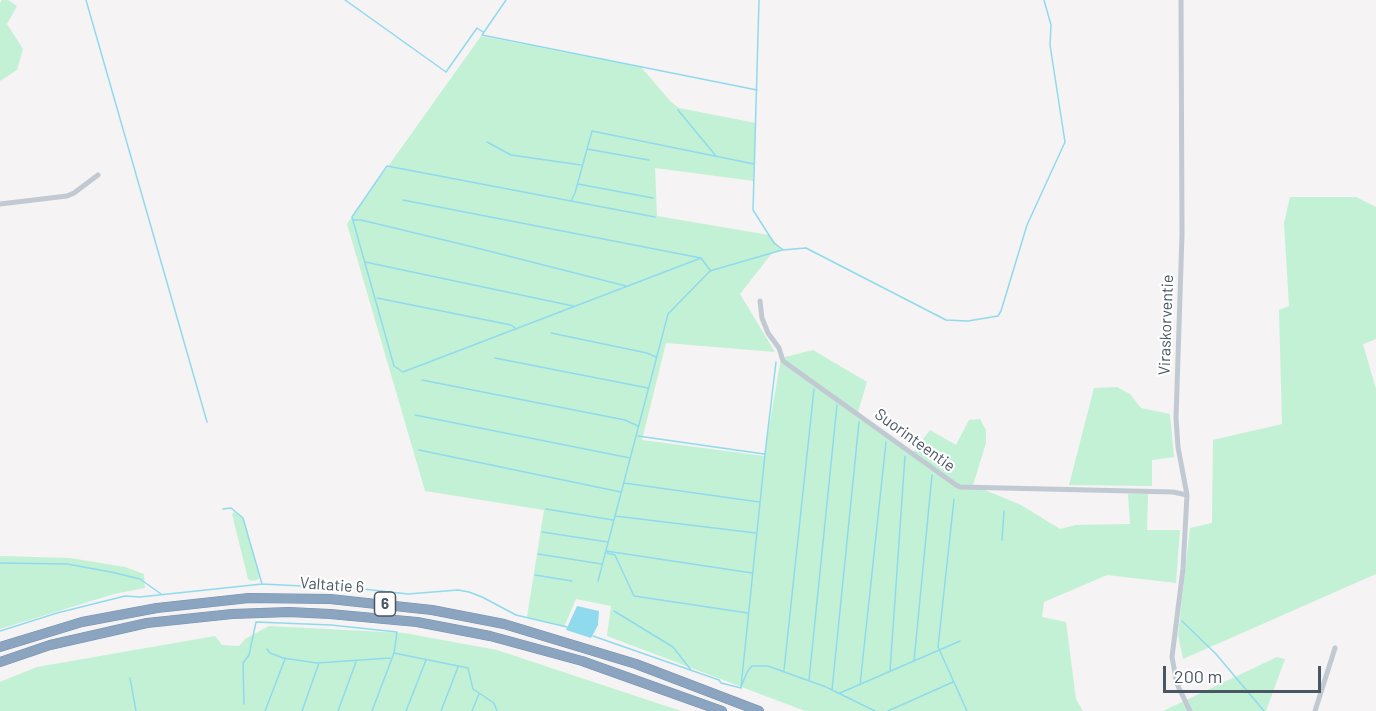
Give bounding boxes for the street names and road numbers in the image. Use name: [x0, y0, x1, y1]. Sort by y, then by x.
street label: Viraskorventie: [1155, 274, 1177, 376]
street label: Suorinteentie: [871, 404, 959, 476]
street label: Valtatie 6: [299, 573, 365, 597]
road number: 6: [374, 592, 396, 616]

